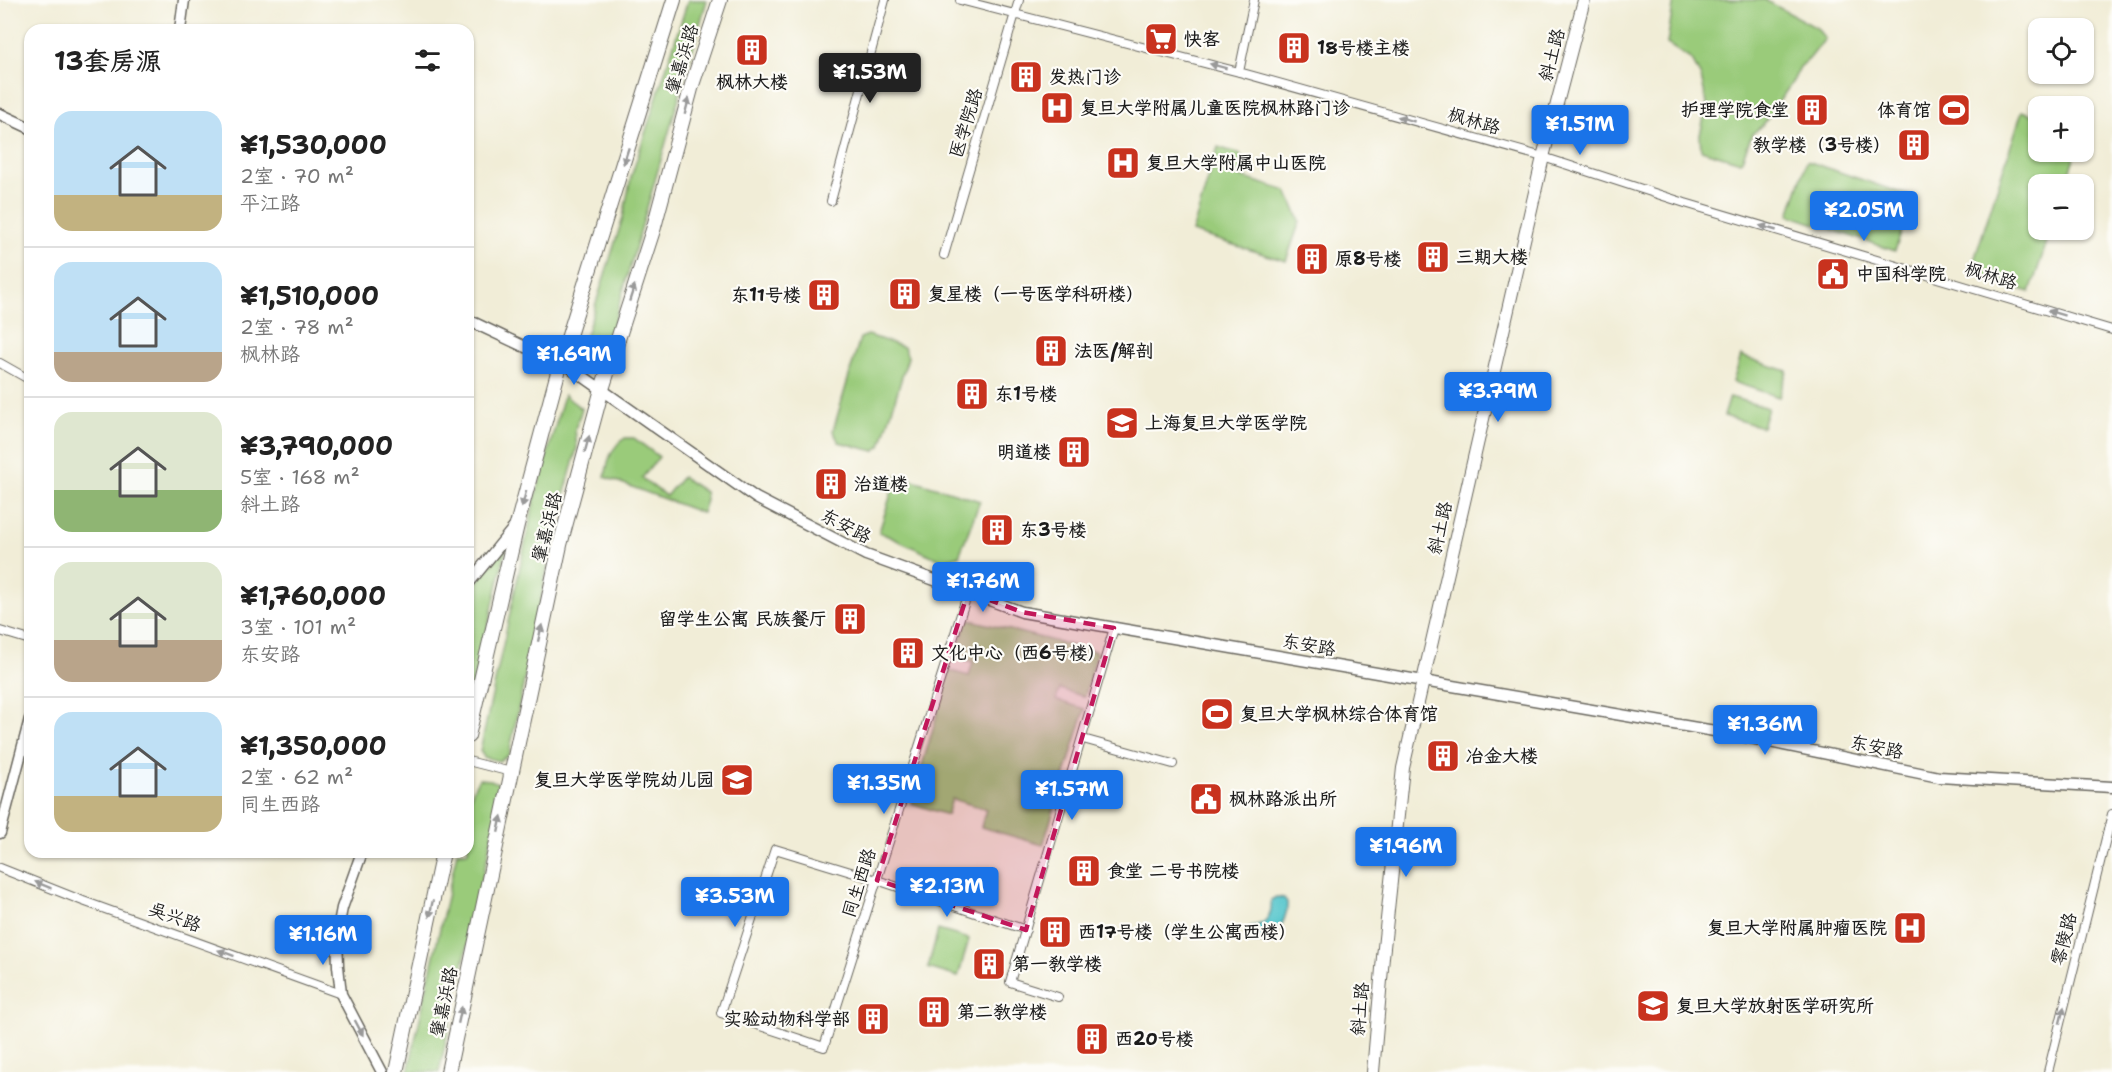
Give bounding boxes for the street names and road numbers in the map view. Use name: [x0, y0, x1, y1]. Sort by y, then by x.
street label: 肇嘉浜路: [660, 21, 704, 97]
street label: 斜土路: [1533, 26, 1571, 84]
street label: 医学院路: [944, 85, 988, 161]
street label: 枫林路: [1445, 102, 1503, 140]
street label: 枫林路: [1962, 257, 2020, 295]
street label: 肇嘉浜路: [527, 489, 567, 565]
street label: 斜土路: [1422, 499, 1458, 557]
street label: 东安路: [816, 503, 876, 549]
street label: 东安路: [1280, 628, 1338, 662]
street label: 东安路: [1848, 730, 1906, 764]
street label: 同生西路: [836, 845, 882, 921]
street label: 吴兴路: [146, 896, 204, 938]
street label: 零陵路: [2046, 910, 2082, 968]
street label: 肇嘉浜路: [425, 964, 463, 1040]
street label: 斜土路: [1346, 981, 1374, 1037]

